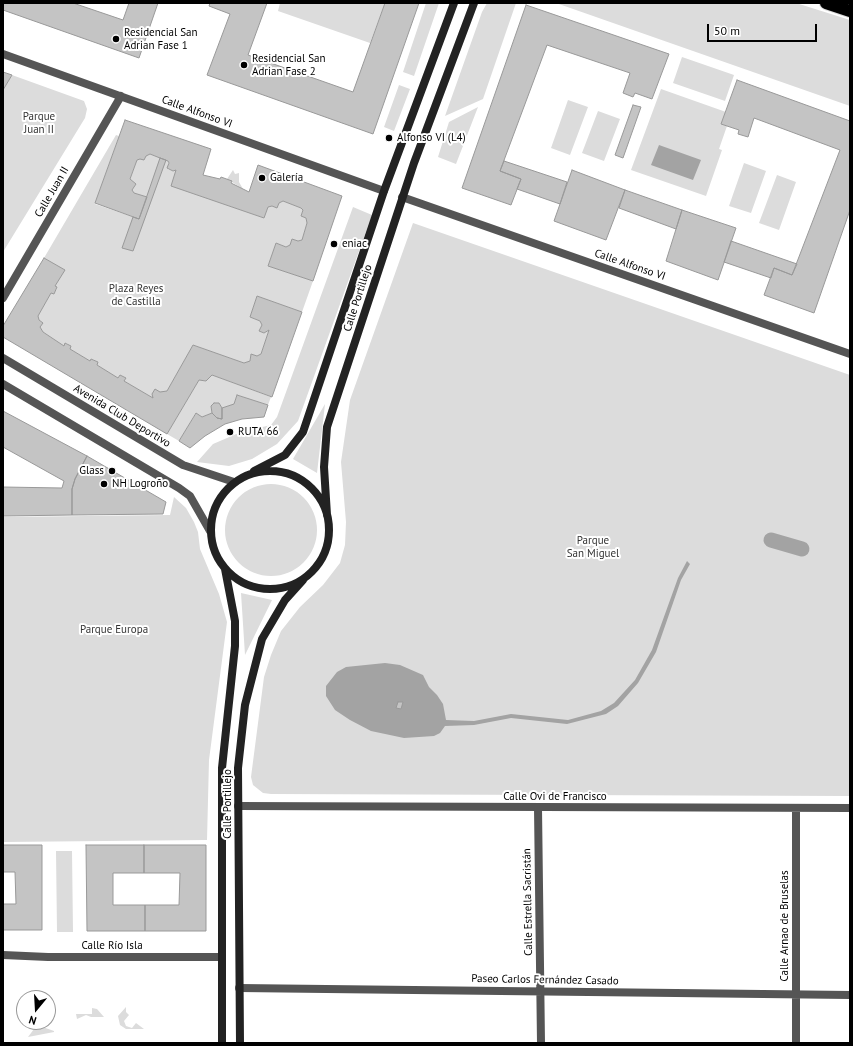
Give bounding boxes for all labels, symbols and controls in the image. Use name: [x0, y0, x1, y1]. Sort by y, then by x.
scale bar: [709, 16, 819, 42]
text: 50 m: [714, 23, 740, 38]
place label: Residencial San Adrian Fase 1: [124, 26, 198, 52]
marker: Residencial San Adrian Fase 1: [111, 34, 121, 44]
place label: Residencial San Adrian Fase 2: [252, 52, 326, 78]
marker: Residencial San Adrian Fase 2: [239, 60, 249, 70]
street label: Calle Alfonso VI: [160, 93, 234, 131]
park label: Parque Juan II: [23, 110, 55, 136]
place label: Alfonso VI (L4): [397, 131, 466, 145]
marker: Alfonso VI (L4): [384, 133, 394, 143]
street label: Calle Juan II: [32, 164, 72, 220]
place label: Galería: [270, 171, 303, 185]
marker: Galería: [257, 173, 267, 183]
place label: eniac: [342, 237, 367, 251]
marker: eniac: [329, 239, 339, 249]
street label: Calle Alfonso VI: [593, 247, 667, 283]
street label: Calle Portillejo: [341, 263, 375, 333]
park label: Plaza Reyes de Castilla: [109, 282, 163, 308]
street label: Avenida Club Deportivo: [71, 382, 173, 450]
place label: RUTA 66: [238, 425, 278, 439]
marker: RUTA 66: [225, 427, 235, 437]
place label: Glass: [79, 464, 104, 478]
marker: Glass: [107, 466, 117, 476]
place label: NH Logroño: [112, 477, 168, 491]
marker: NH Logroño: [99, 479, 109, 489]
park label: Parque San Miguel: [567, 534, 619, 560]
park label: Parque Europa: [80, 623, 148, 637]
street label: Calle Portillejo: [221, 769, 235, 839]
street label: Calle Ovi de Francisco: [503, 790, 607, 804]
street label: Calle Estrella Sacristán: [520, 848, 536, 956]
street label: Calle Arnao de Bruselas: [778, 870, 792, 982]
street label: Calle Río Isla: [81, 939, 143, 953]
street label: Paseo Carlos Fernández Casado: [471, 972, 619, 988]
north arrow: [16, 990, 56, 1030]
text: N: [27, 1013, 38, 1028]

